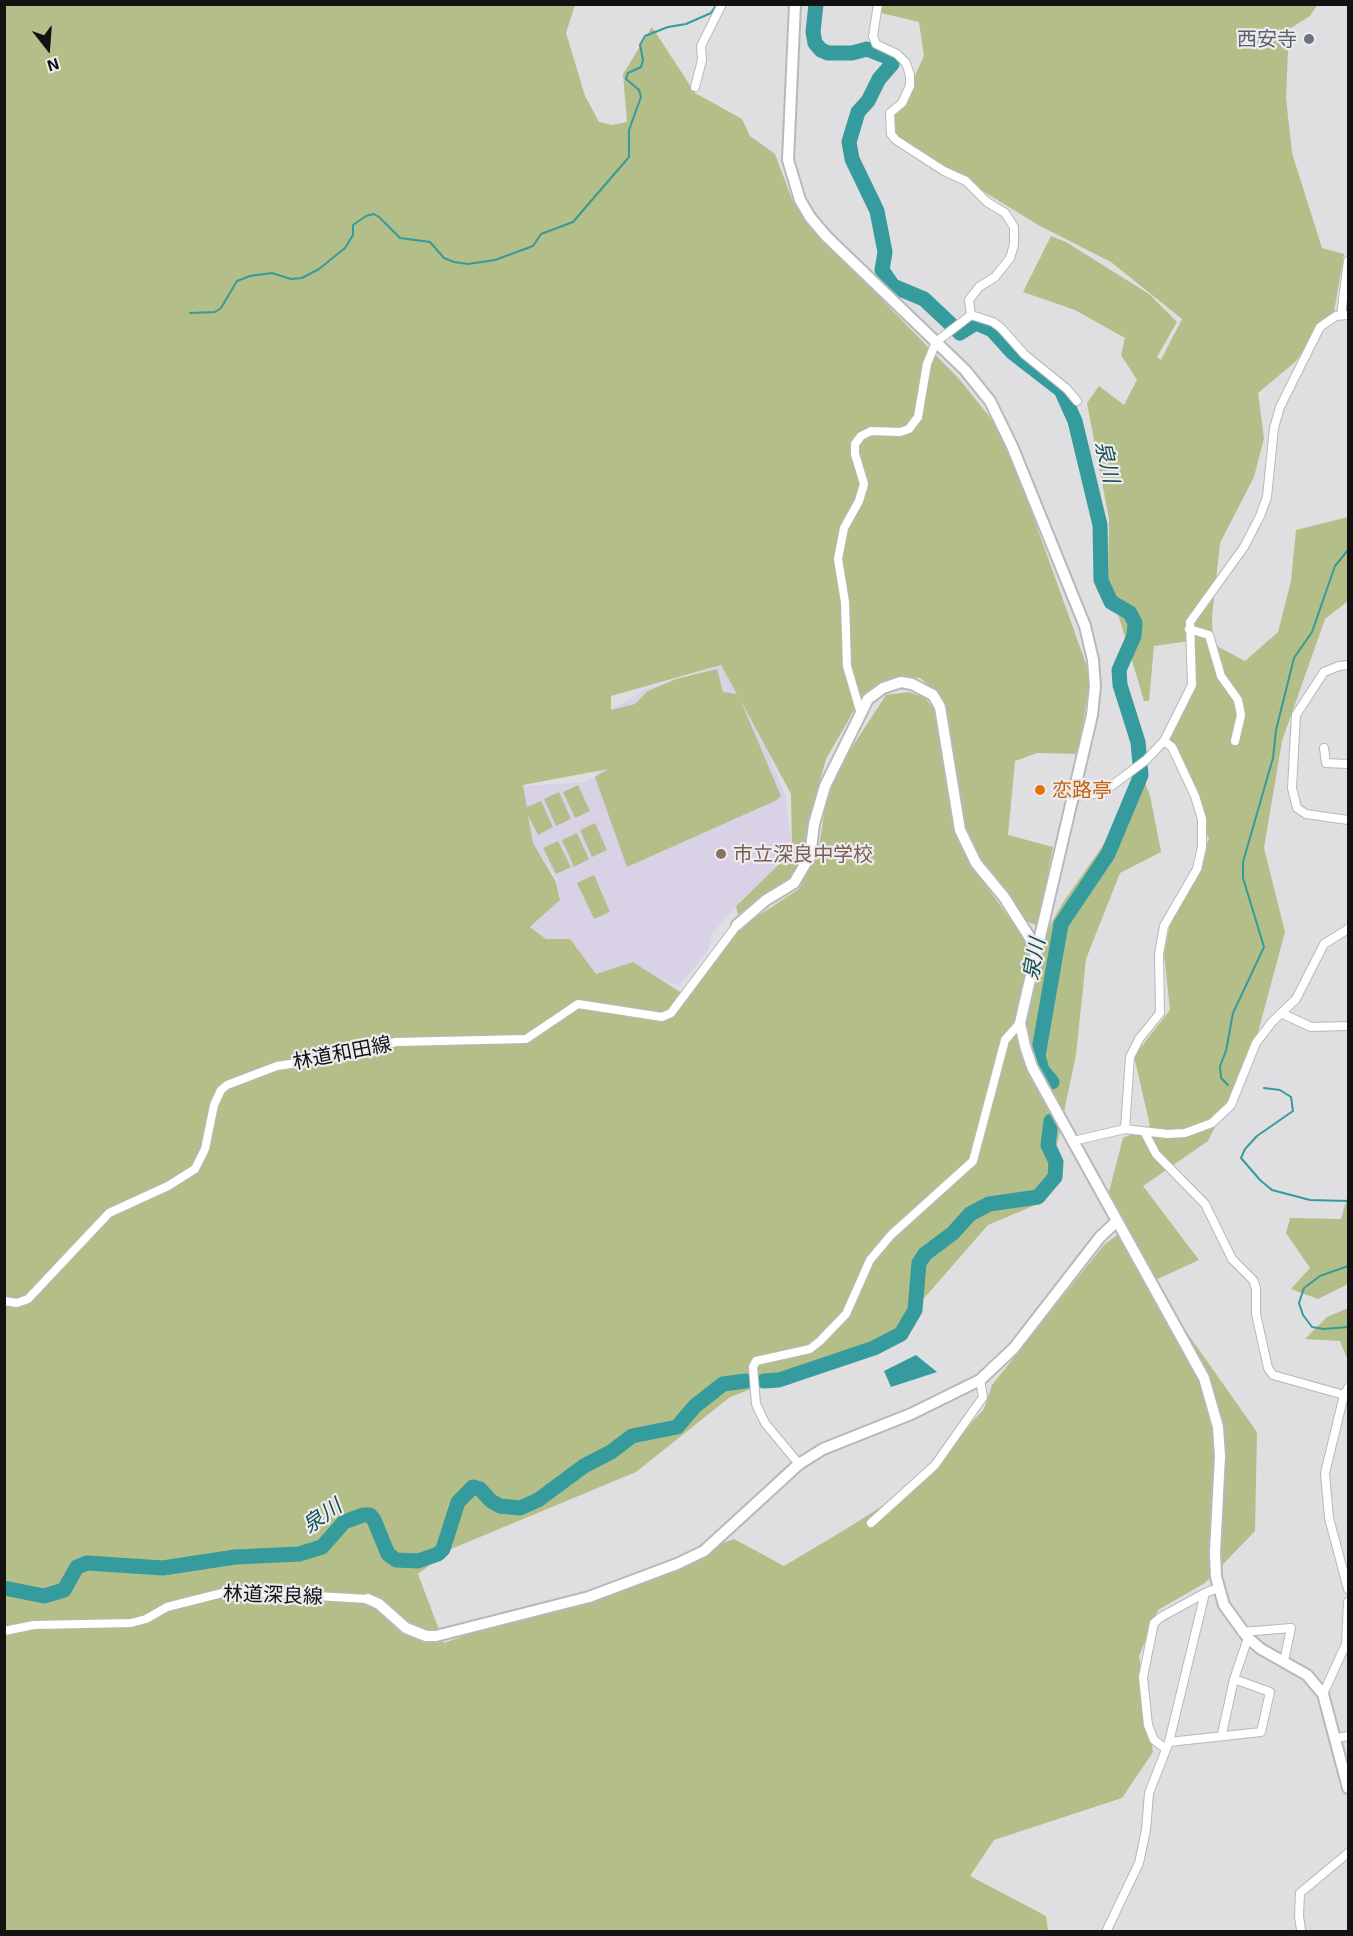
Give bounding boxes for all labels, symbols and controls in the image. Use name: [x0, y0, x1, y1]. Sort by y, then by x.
north arrow: [18, 18, 78, 78]
place label: 西安寺: [1237, 27, 1297, 51]
marker: 西安寺: [1302, 32, 1316, 46]
text: N: [45, 55, 62, 76]
water label: 泉川: [1090, 439, 1124, 485]
place label: 恋路亭: [1052, 778, 1112, 802]
marker: 恋路亭: [1033, 783, 1047, 797]
place label: 市立深良中学校: [733, 842, 873, 866]
marker: 市立深良中学校: [714, 847, 728, 861]
water label: 泉川: [1018, 936, 1050, 982]
street label: 林道和田線: [291, 1032, 393, 1074]
water label: 泉川: [298, 1494, 346, 1538]
street label: 林道深良線: [223, 1581, 323, 1609]

